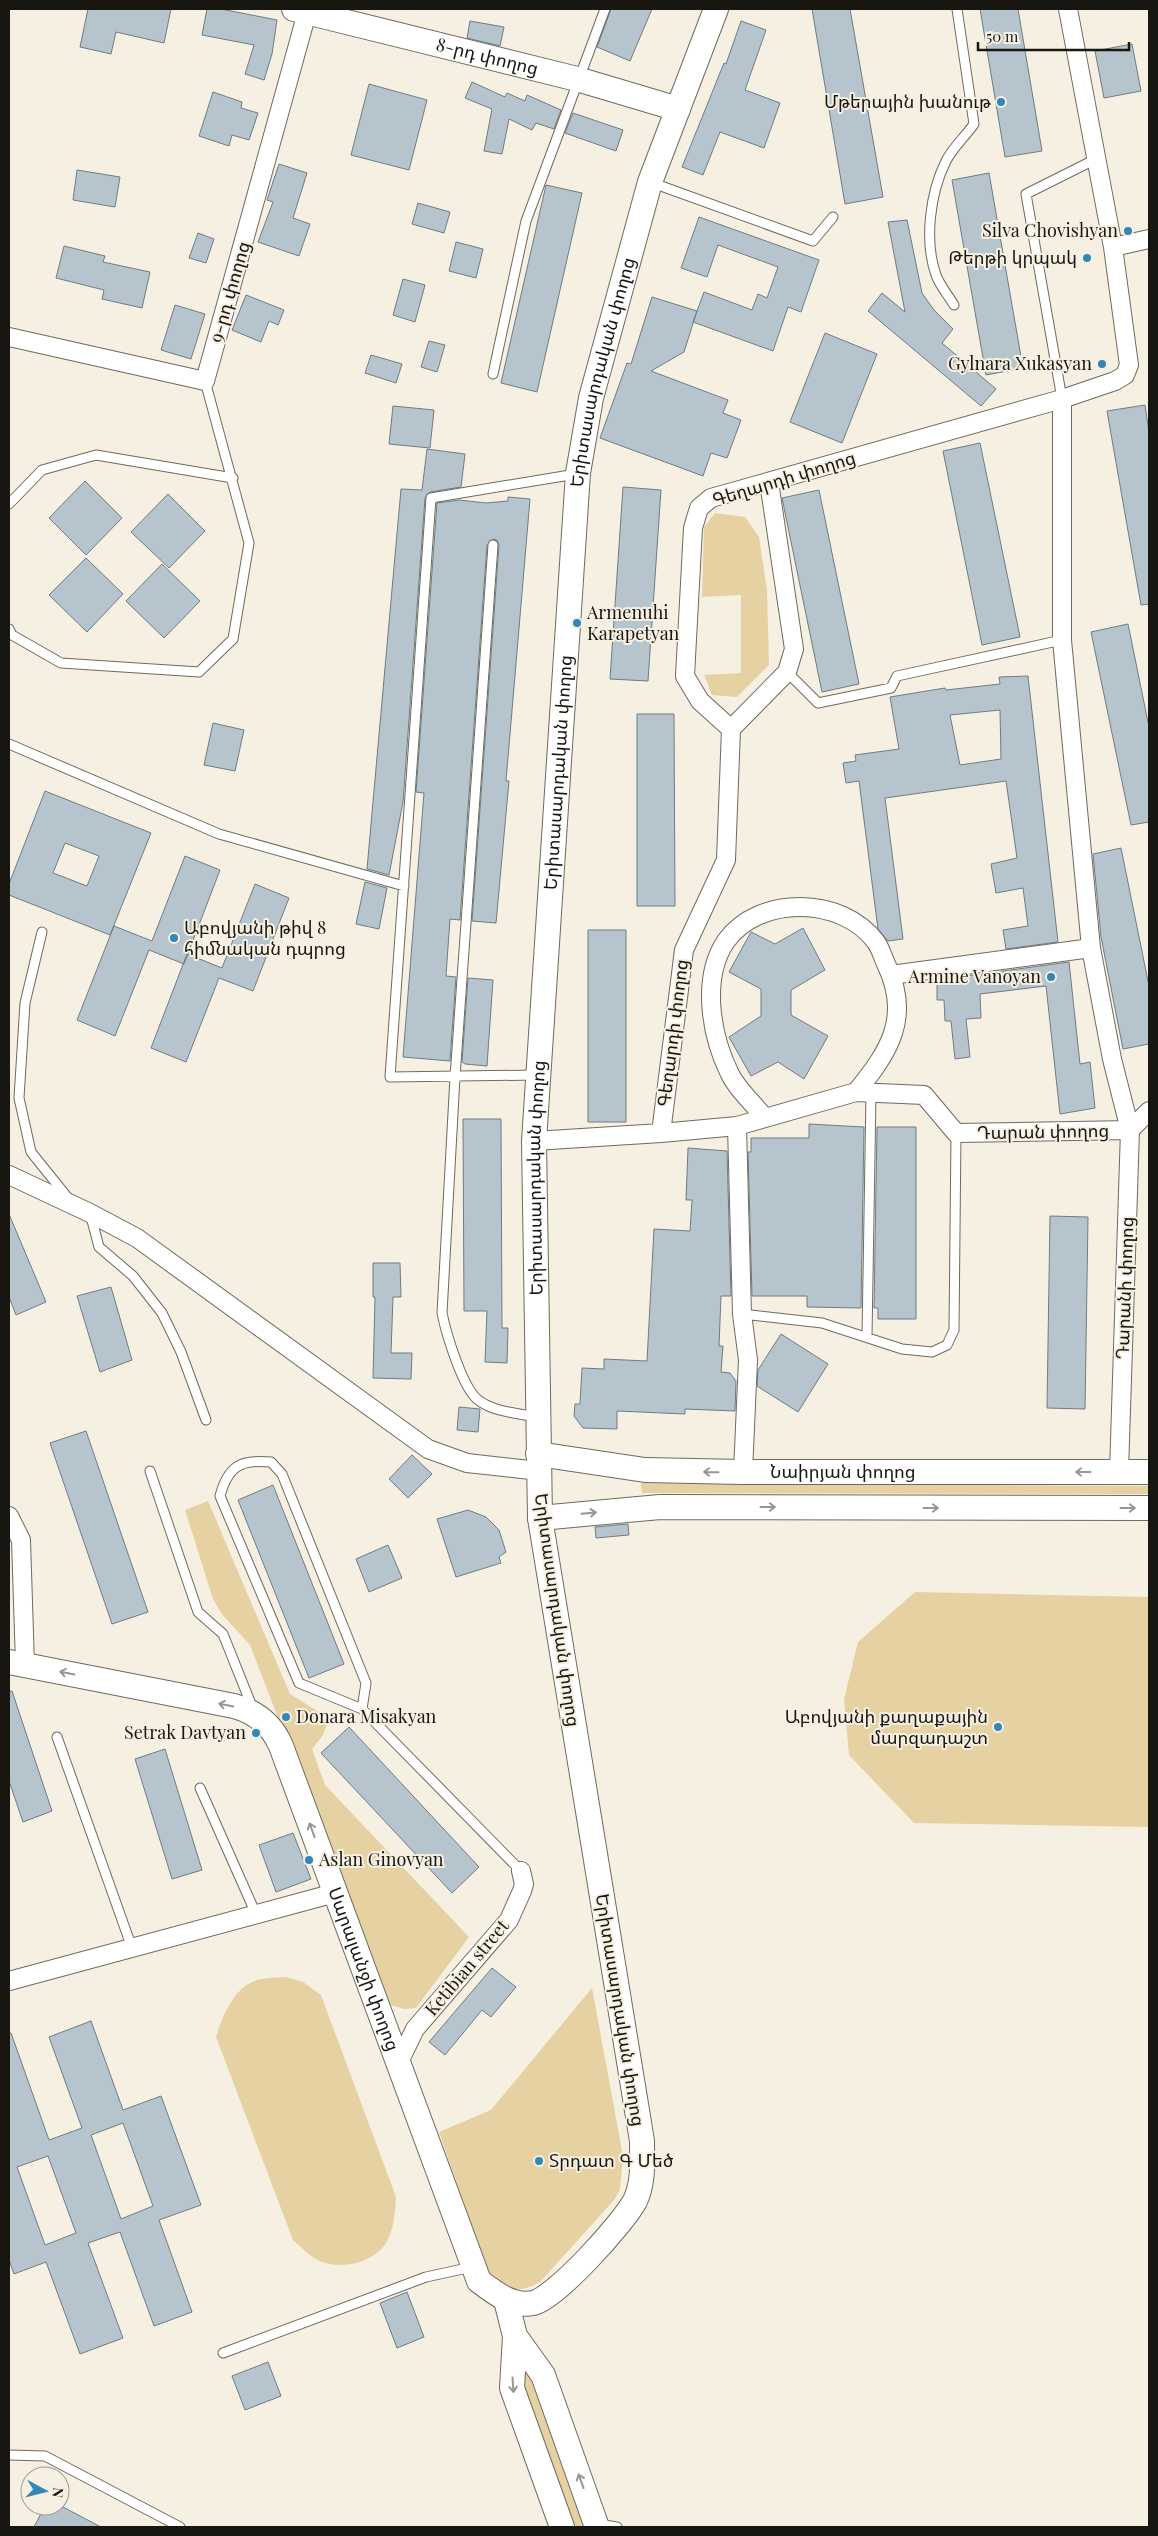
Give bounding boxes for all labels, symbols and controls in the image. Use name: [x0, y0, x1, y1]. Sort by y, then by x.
scale bar: [978, 20, 1129, 52]
text: 50 m: [986, 26, 1019, 46]
street label: 8-րդ փողոց: [434, 32, 541, 80]
place label: Մթերային խանութ: [824, 89, 992, 113]
marker: Մթերային խանութ: [995, 96, 1007, 108]
place label: Silva Chovishyan: [982, 218, 1118, 242]
marker: Silva Chovishyan: [1122, 225, 1134, 237]
street label: 9-րդ փողոց: [203, 238, 255, 345]
place label: Թերթի կրպակ: [948, 245, 1077, 269]
marker: Թերթի կրպակ: [1081, 252, 1093, 264]
street label: Երիտասարդական փողոց: [564, 254, 640, 488]
place label: Gylnara Xukasyan: [948, 351, 1092, 375]
marker: Gylnara Xukasyan: [1096, 358, 1108, 370]
street label: Գեղարդի փողոց: [709, 445, 858, 511]
place label: Armenuhi Karapetyan: [586, 600, 680, 645]
marker: Armenuhi Karapetyan: [571, 617, 583, 629]
street label: Երիտասարդական փողոց: [538, 654, 577, 891]
place label: Աբովյանի թիվ 8 հիմնական դպրոց: [184, 915, 346, 960]
marker: Աբովյանի թիվ 8 հիմնական դպրոց: [168, 932, 180, 944]
street label: Գեղարդի փողոց: [651, 958, 693, 1108]
place label: Armine Vanoyan: [907, 964, 1041, 988]
marker: Armine Vanoyan: [1045, 971, 1057, 983]
street label: Երիտասարդական փողոց: [521, 1059, 550, 1296]
street label: Դարան փողոց: [977, 1118, 1109, 1144]
street label: Դարանի փողոց: [1110, 1216, 1138, 1360]
street label: Նաիրյան փողոց: [770, 1459, 915, 1483]
one-way arrow: [703, 1467, 719, 1476]
one-way arrow: [1075, 1467, 1092, 1477]
street label: Երիտասարդական փողոց: [530, 1492, 586, 1728]
one-way arrow: [760, 1502, 776, 1512]
one-way arrow: [922, 1503, 939, 1513]
one-way arrow: [1120, 1503, 1136, 1513]
one-way arrow: [580, 1509, 596, 1518]
one-way arrow: [59, 1668, 75, 1677]
one-way arrow: [218, 1699, 234, 1709]
place label: Donara Misakyan: [296, 1704, 437, 1728]
place label: Աբովյանի քաղաքային մարզադաշտ: [785, 1704, 988, 1749]
marker: Donara Misakyan: [280, 1711, 292, 1723]
place label: Setrak Davtyan: [124, 1720, 246, 1744]
marker: Աբովյանի քաղաքային մարզադաշտ: [992, 1721, 1004, 1733]
marker: Setrak Davtyan: [250, 1727, 262, 1739]
one-way arrow: [307, 1823, 316, 1839]
place label: Aslan Ginovyan: [318, 1847, 444, 1871]
marker: Aslan Ginovyan: [303, 1854, 315, 1866]
street label: Սարալանջի փողոց: [323, 1883, 406, 2054]
street label: Երիտասարդական փողոց: [591, 1892, 651, 2128]
street label: Ketibian street: [419, 1914, 514, 2021]
place label: Տրդատ Գ Մեծ: [549, 2148, 674, 2172]
marker: Տրդատ Գ Մեծ: [533, 2155, 545, 2167]
one-way arrow: [509, 2376, 518, 2392]
north arrow: [20, 2466, 70, 2516]
one-way arrow: [576, 2474, 585, 2490]
text: N: [48, 2486, 68, 2499]

